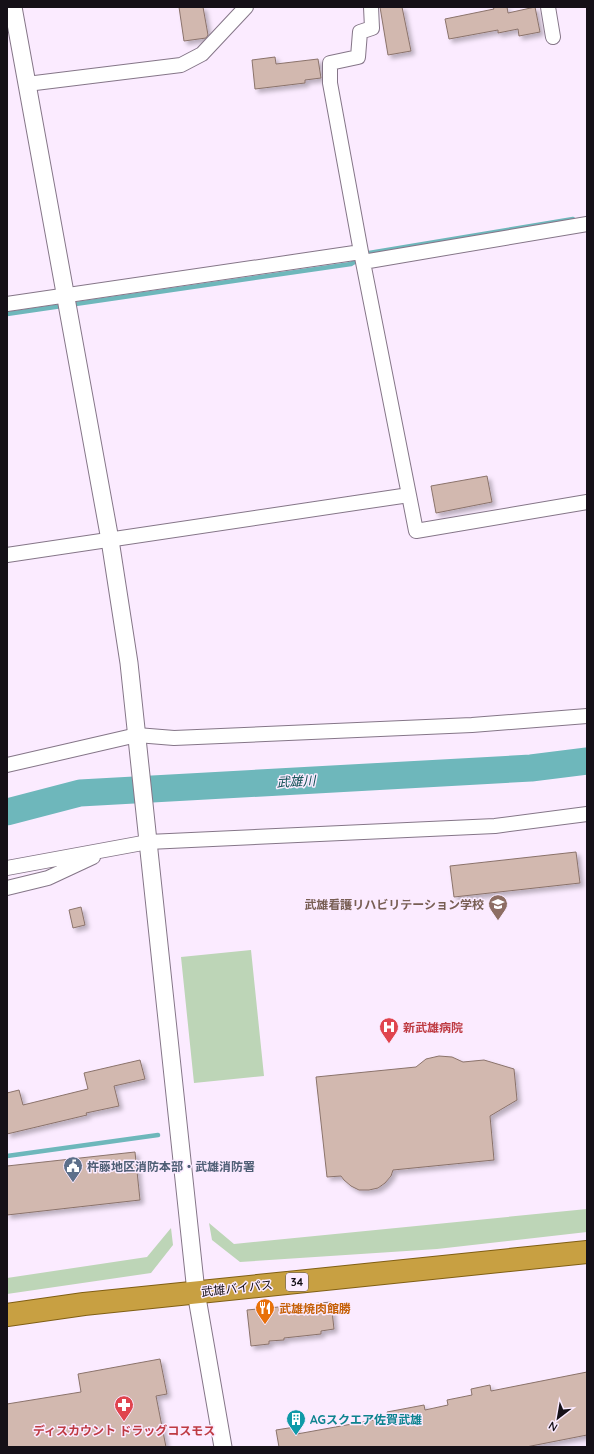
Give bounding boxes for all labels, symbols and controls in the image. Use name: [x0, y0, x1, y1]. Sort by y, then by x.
water label: 武雄川: [276, 772, 318, 790]
school or university icon: 武雄看護リハビリテーション学校: [487, 893, 509, 921]
place label: 武雄看護リハビリテーション学校: [304, 897, 484, 912]
hospital icon: 新武雄病院: [378, 1016, 400, 1044]
place label: 新武雄病院: [403, 1020, 463, 1035]
public building icon: 杵藤地区消防本部・武雄消防署: [62, 1155, 84, 1183]
place label: 杵藤地区消防本部・武雄消防署: [87, 1159, 255, 1174]
road number: 34: [286, 1273, 308, 1291]
street label: 武雄バイパス: [201, 1277, 273, 1299]
restaurant icon: 武雄焼肉館勝: [254, 1297, 276, 1325]
place label: 武雄焼肉館勝: [279, 1301, 351, 1316]
pharmacy icon: ディスカウント ドラッグコスモス: [113, 1394, 135, 1422]
north arrow: [538, 1398, 578, 1438]
building icon: AGスクエア佐賀武雄: [285, 1408, 307, 1436]
place label: AGスクエア佐賀武雄: [310, 1412, 422, 1427]
text: N: [546, 1418, 560, 1435]
place label: ディスカウント ドラッグコスモス: [33, 1423, 215, 1438]

